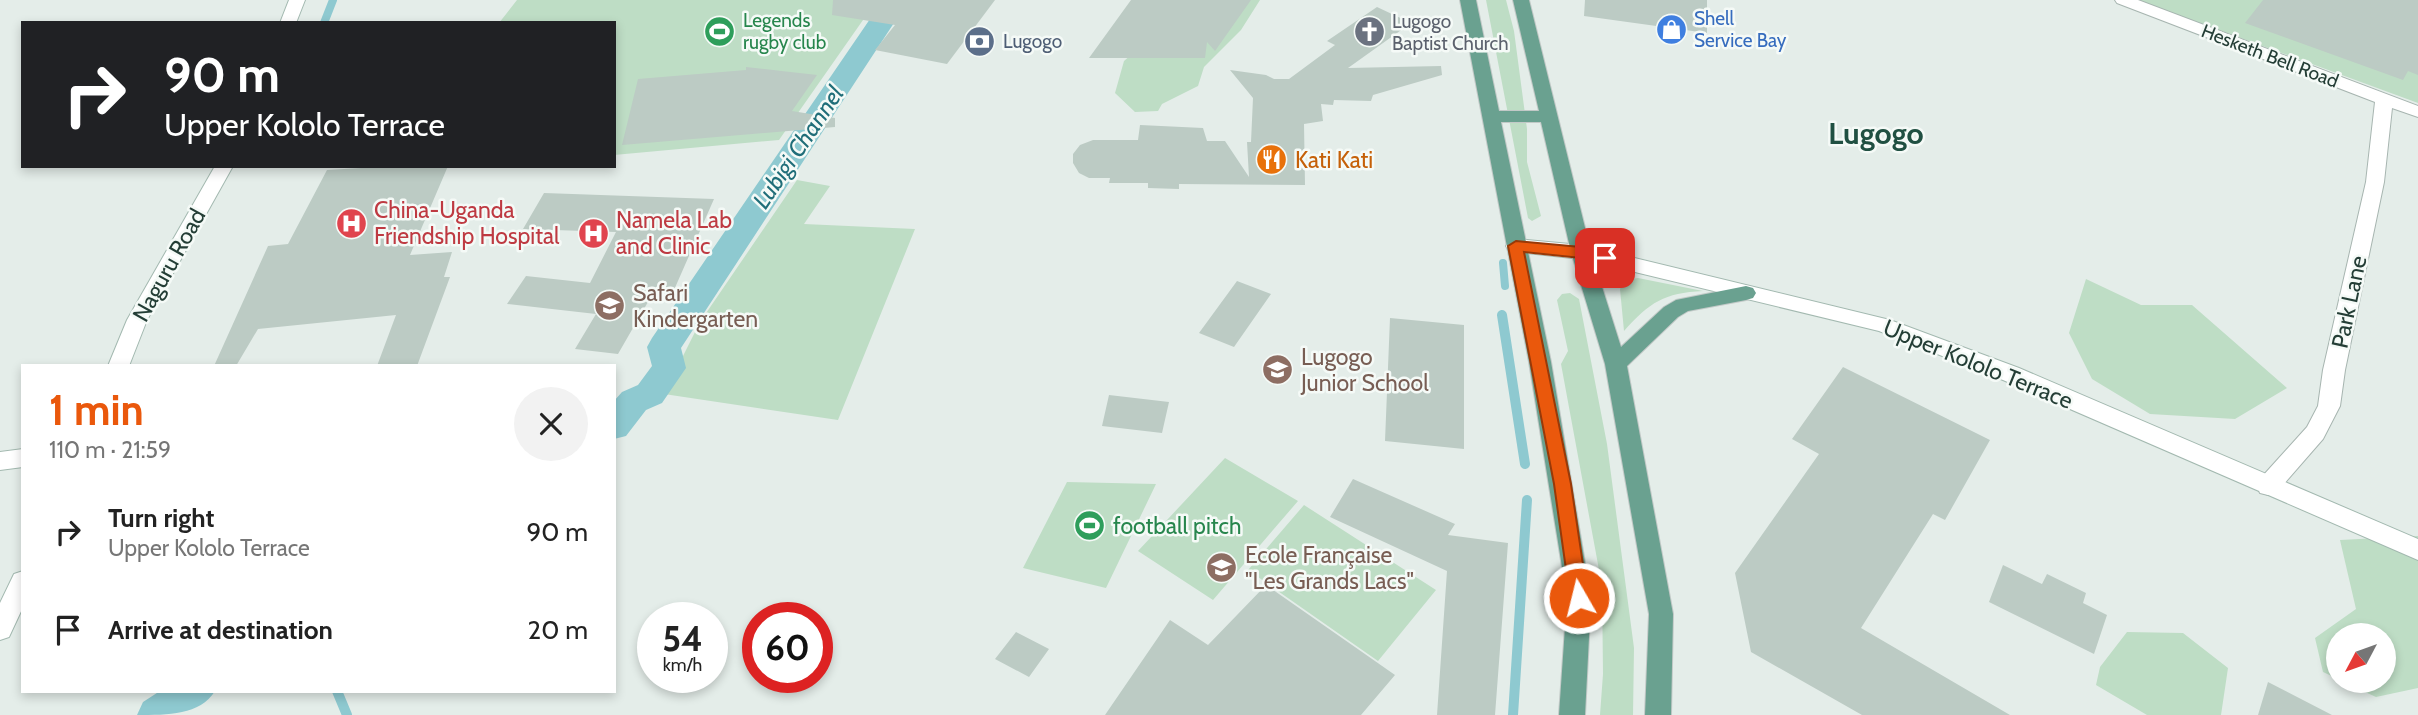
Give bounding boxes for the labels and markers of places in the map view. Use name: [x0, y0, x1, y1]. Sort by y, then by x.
place label: Shell Service Bay: [1694, 7, 1787, 52]
place label: Legends rugby club: [743, 9, 826, 54]
place label: Lugogo Baptist Church: [1392, 10, 1509, 55]
shop icon: Shell Service Bay: [1654, 12, 1688, 46]
sports icon: Legends rugby club: [703, 14, 737, 48]
church icon: Lugogo Baptist Church: [1352, 15, 1386, 49]
bank icon: Lugogo: [963, 24, 997, 58]
place label: Lugogo: [1003, 30, 1062, 53]
restaurant icon: Kati Kati: [1255, 143, 1289, 177]
place label: Kati Kati: [1295, 146, 1373, 174]
place label: China-Uganda Friendship Hospital: [374, 196, 560, 250]
hospital icon: China-Uganda Friendship Hospital: [334, 206, 368, 240]
place label: Namela Lab and Clinic: [616, 206, 732, 260]
hospital icon: Namela Lab and Clinic: [576, 216, 610, 250]
pin: [1575, 228, 1635, 288]
place label: Safari Kindergarten: [633, 279, 758, 333]
school or university icon: Safari Kindergarten: [593, 289, 627, 323]
place label: Lugogo Junior School: [1300, 343, 1429, 397]
school or university icon: Lugogo Junior School: [1261, 353, 1295, 387]
sports icon: football pitch: [1073, 509, 1107, 543]
place label: football pitch: [1113, 512, 1241, 540]
place label: Ecole Française "Les Grands Lacs": [1245, 541, 1414, 595]
school or university icon: Ecole Française "Les Grands Lacs": [1205, 551, 1239, 585]

